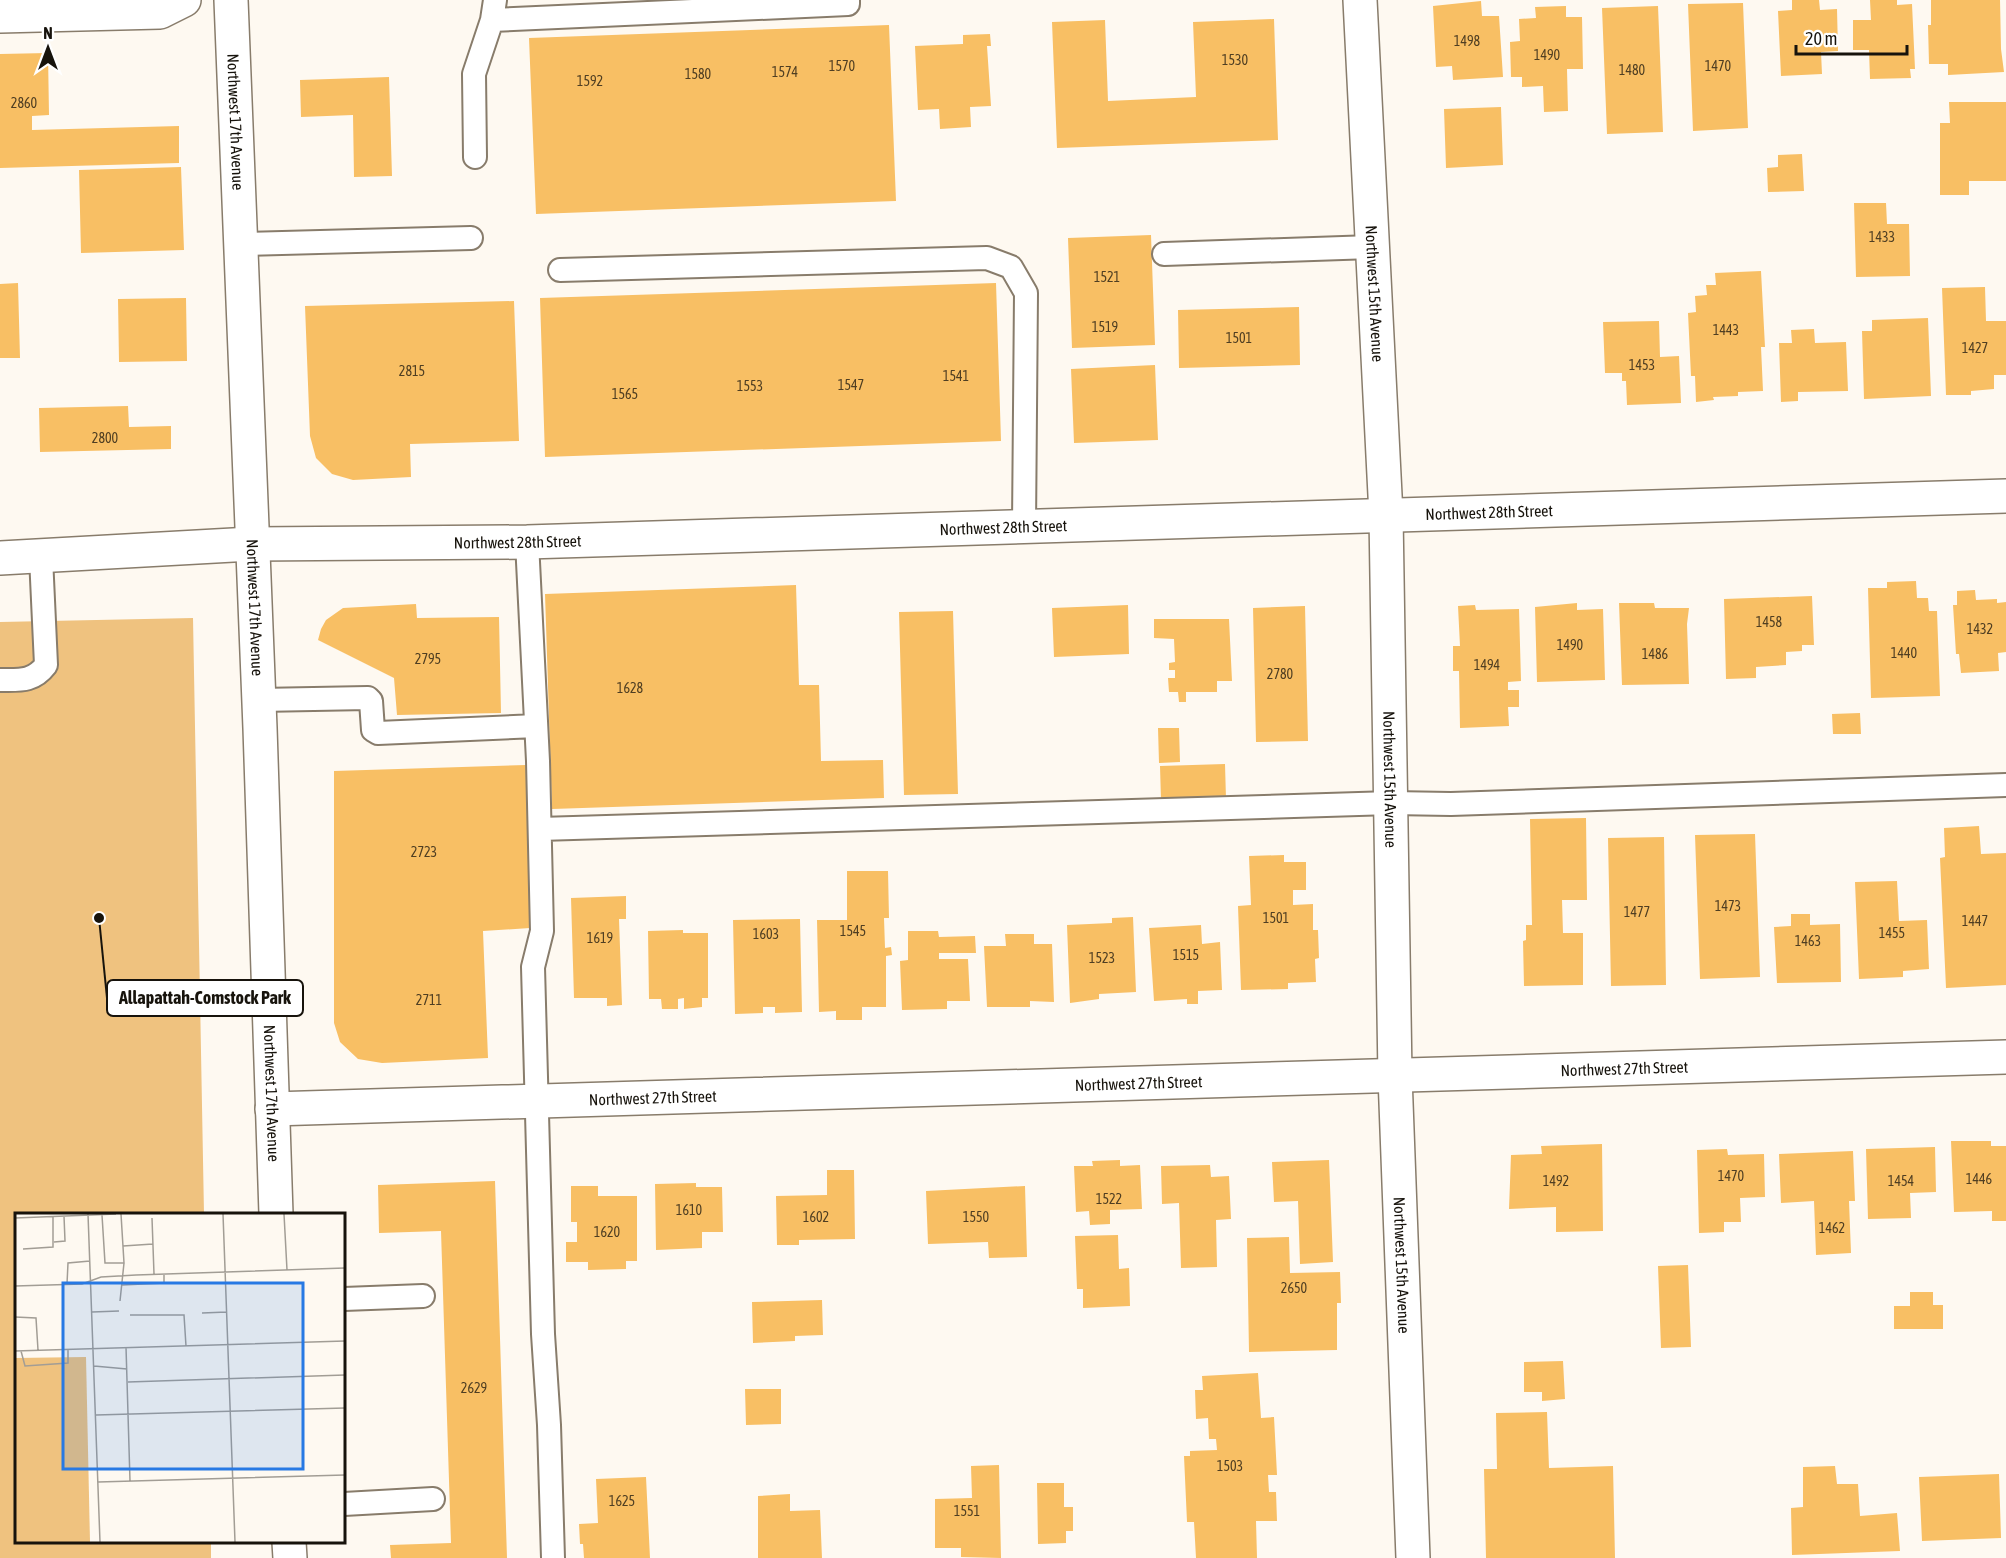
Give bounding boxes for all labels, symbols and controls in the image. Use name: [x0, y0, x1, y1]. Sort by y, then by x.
north arrow: [18, 18, 78, 78]
scale bar: [1796, 18, 1907, 56]
text: N: [43, 24, 53, 42]
text: 20 m: [1805, 28, 1837, 49]
house number: 1498: [1454, 33, 1481, 49]
house number: 1490: [1534, 47, 1561, 63]
house number: 1530: [1222, 52, 1249, 68]
street label: Northwest 17th Avenue: [224, 53, 248, 191]
house number: 1570: [829, 58, 856, 74]
house number: 1470: [1705, 58, 1732, 74]
house number: 1480: [1619, 62, 1646, 78]
house number: 1574: [772, 64, 799, 80]
house number: 1580: [685, 66, 712, 82]
house number: 1592: [577, 73, 603, 89]
house number: 2860: [11, 95, 38, 111]
street label: Northwest 15th Avenue: [1362, 225, 1387, 363]
house number: 1433: [1869, 229, 1895, 245]
house number: 1521: [1094, 269, 1120, 285]
house number: 1519: [1092, 319, 1118, 335]
house number: 1443: [1713, 322, 1739, 338]
house number: 1501: [1226, 330, 1252, 346]
house number: 1427: [1962, 340, 1988, 356]
house number: 1453: [1629, 357, 1655, 373]
house number: 2815: [399, 363, 425, 379]
house number: 1541: [943, 368, 969, 384]
house number: 1547: [838, 377, 864, 393]
house number: 1553: [737, 378, 763, 394]
house number: 1565: [612, 386, 638, 402]
house number: 2800: [92, 430, 119, 446]
street label: Northwest 28th Street: [1425, 501, 1554, 523]
street label: Northwest 28th Street: [939, 516, 1068, 538]
street label: Northwest 28th Street: [454, 531, 582, 552]
street label: Northwest 17th Avenue: [243, 539, 267, 676]
house number: 1458: [1756, 614, 1783, 630]
house number: 1432: [1967, 621, 1993, 637]
house number: 1490: [1557, 637, 1584, 653]
house number: 1440: [1891, 645, 1918, 661]
house number: 1486: [1642, 646, 1669, 662]
house number: 2795: [415, 651, 441, 667]
house number: 1494: [1474, 657, 1501, 673]
house number: 2780: [1267, 666, 1294, 682]
house number: 1628: [617, 680, 644, 696]
street label: Northwest 15th Avenue: [1380, 711, 1400, 848]
house number: 2723: [411, 844, 437, 860]
house number: 1473: [1715, 898, 1741, 914]
house number: 1477: [1624, 904, 1650, 920]
house number: 1501: [1263, 910, 1289, 926]
house number: 1447: [1962, 913, 1988, 929]
house number: 1545: [840, 923, 866, 939]
house number: 1455: [1879, 925, 1905, 941]
house number: 1603: [753, 926, 779, 942]
house number: 1619: [587, 930, 613, 946]
house number: 1463: [1795, 933, 1821, 949]
house number: 1515: [1173, 947, 1199, 963]
house number: 1523: [1089, 950, 1115, 966]
callout: Allapattah-Comstock Park: [107, 980, 303, 1016]
text: Allapattah-Comstock Park: [118, 987, 292, 1008]
house number: 2711: [416, 992, 442, 1008]
street label: Northwest 17th Avenue: [261, 1024, 283, 1162]
street label: Northwest 27th Street: [1560, 1058, 1689, 1079]
street label: Northwest 27th Street: [1074, 1072, 1203, 1094]
street label: Northwest 27th Street: [589, 1087, 717, 1108]
house number: 1470: [1718, 1168, 1745, 1184]
house number: 1446: [1966, 1171, 1993, 1187]
house number: 1492: [1543, 1173, 1569, 1189]
house number: 1454: [1888, 1173, 1915, 1189]
house number: 1522: [1096, 1191, 1122, 1207]
street label: Northwest 15th Avenue: [1391, 1196, 1414, 1334]
house number: 1610: [676, 1202, 703, 1218]
house number: 1602: [803, 1209, 829, 1225]
house number: 1550: [963, 1209, 990, 1225]
inset map: [15, 1213, 345, 1543]
house number: 1462: [1819, 1220, 1845, 1236]
house number: 1620: [594, 1224, 621, 1240]
house number: 2650: [1281, 1280, 1308, 1296]
house number: 2629: [461, 1380, 487, 1396]
house number: 1503: [1217, 1458, 1243, 1474]
house number: 1625: [609, 1493, 635, 1509]
house number: 1551: [954, 1503, 980, 1519]

